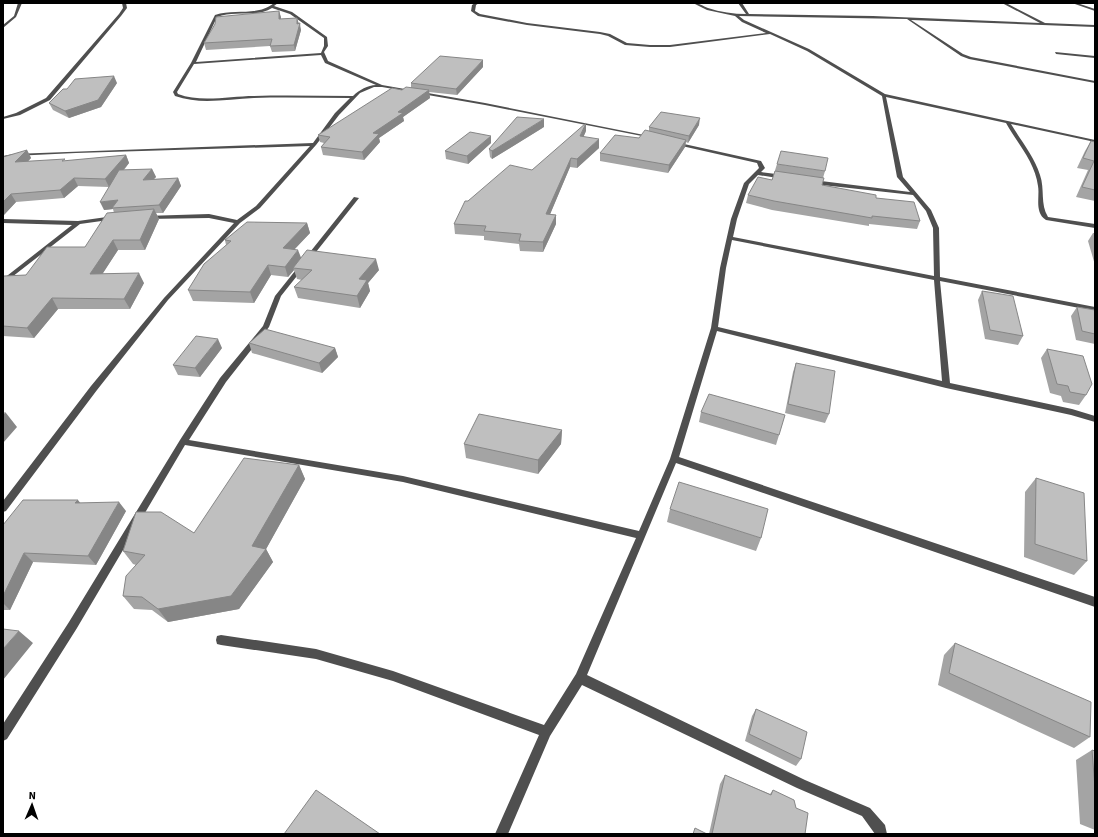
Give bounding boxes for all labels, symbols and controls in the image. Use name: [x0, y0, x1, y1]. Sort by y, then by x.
north arrow: [12, 785, 52, 825]
text: N: [28, 788, 36, 803]

